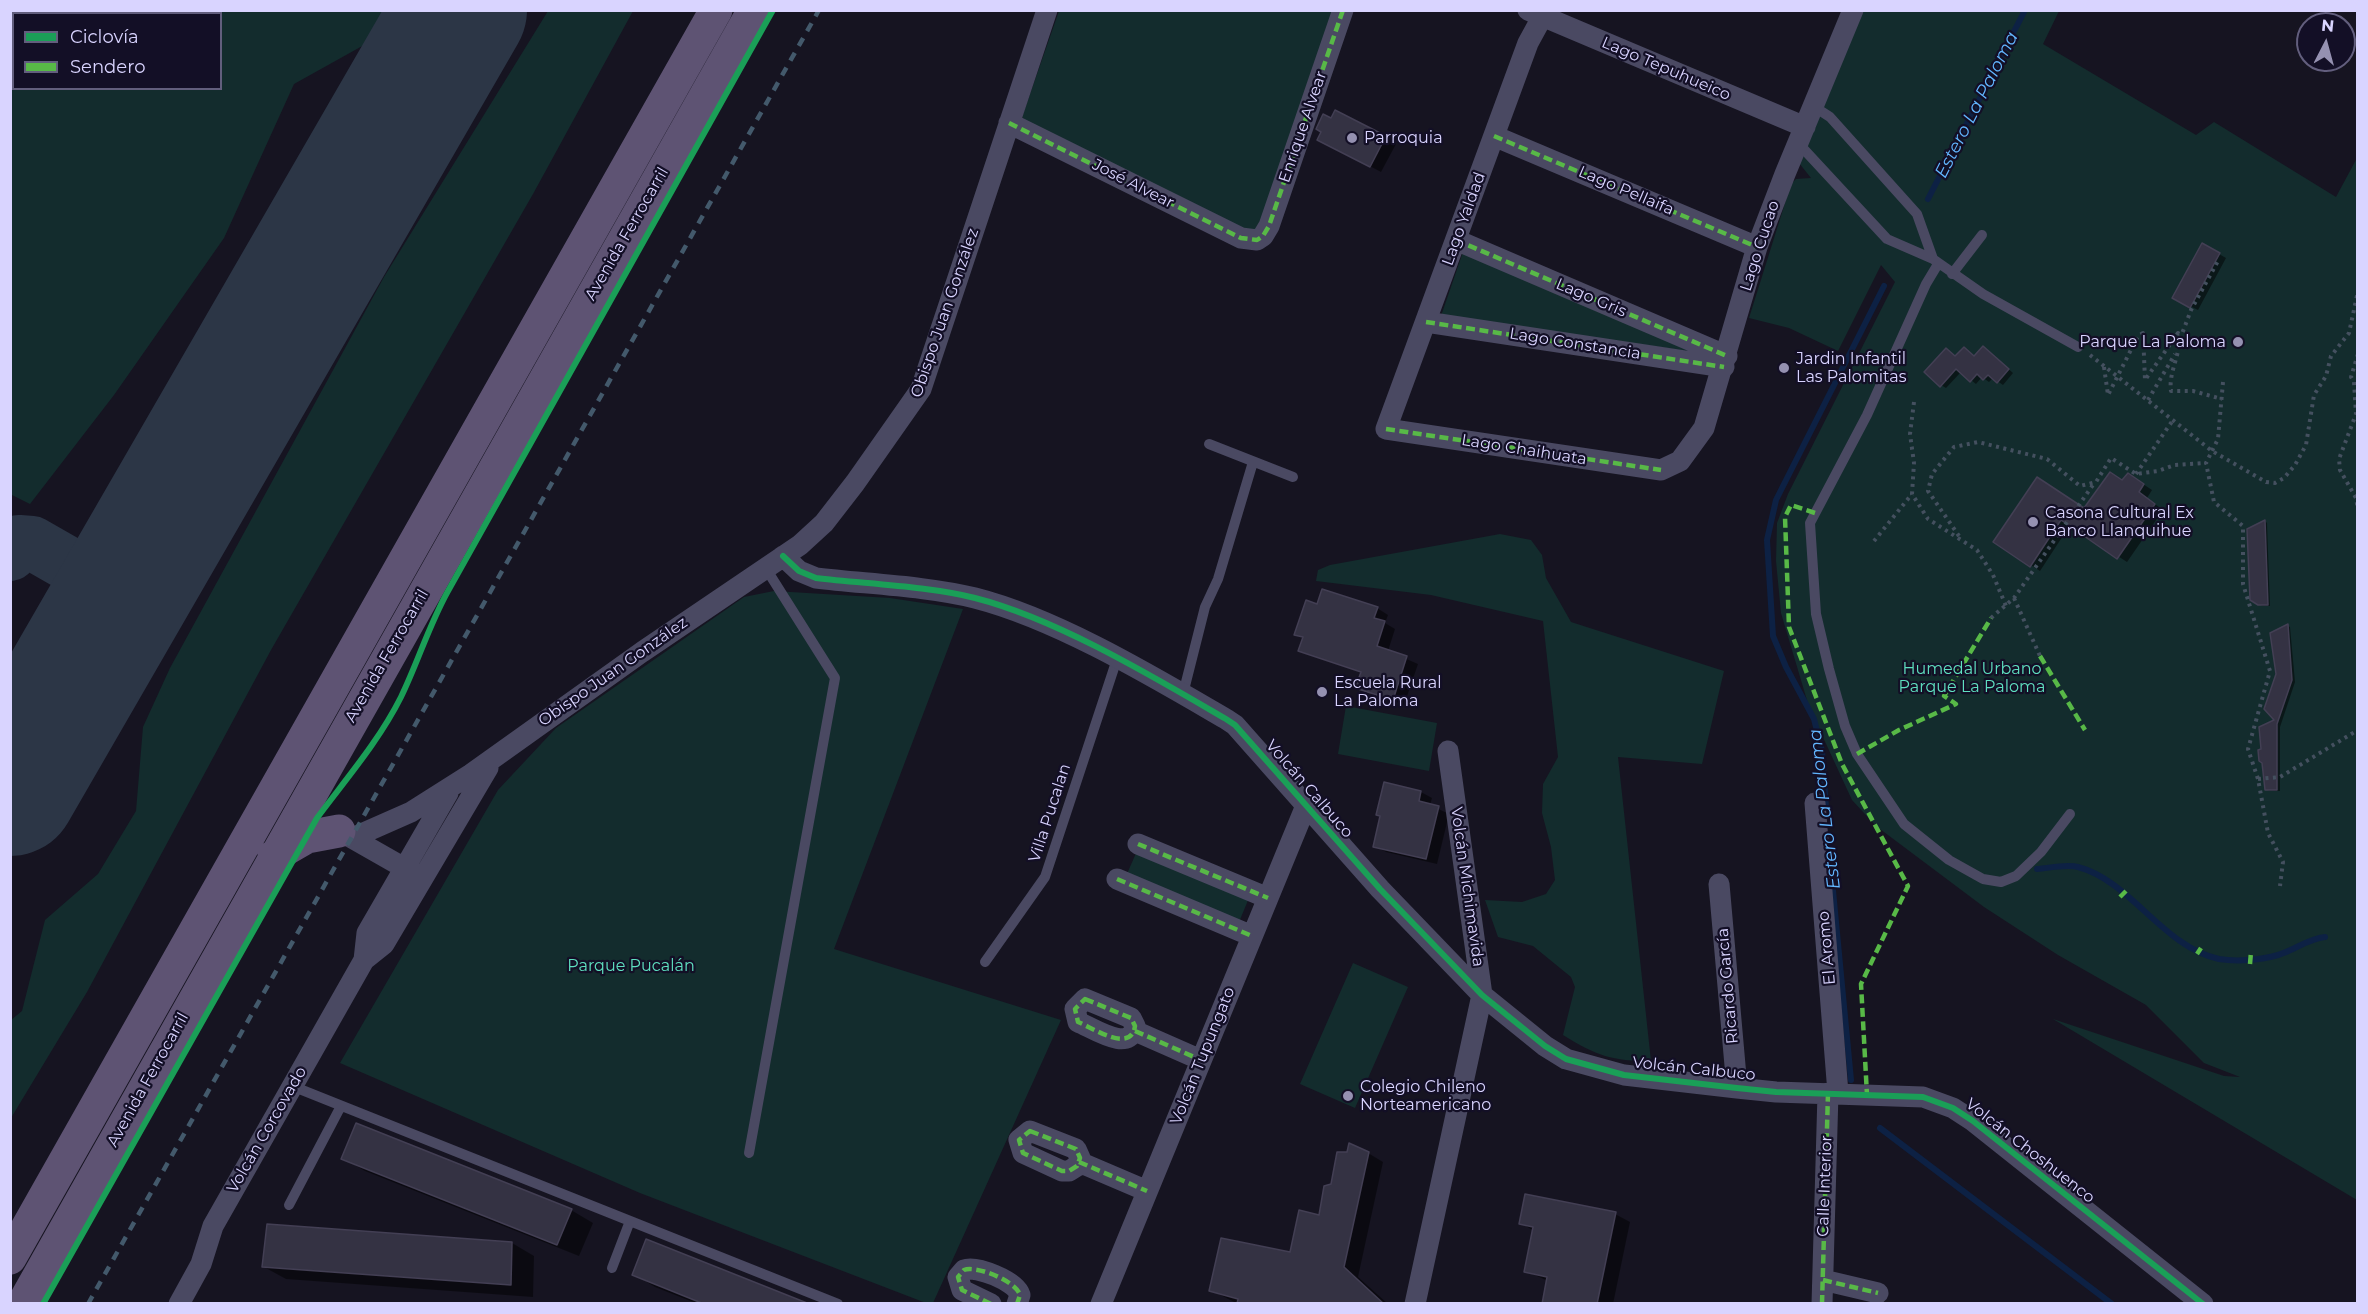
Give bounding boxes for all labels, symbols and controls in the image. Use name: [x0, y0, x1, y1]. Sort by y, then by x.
legend: [12, 12, 222, 90]
north arrow: [2296, 12, 2356, 72]
text: N: [2320, 15, 2335, 36]
text: Ciclovía: [70, 26, 139, 48]
water label: Estero La Paloma: [1931, 28, 2023, 182]
street label: Lago Tepuhueico: [1599, 33, 1733, 105]
text: Sendero: [70, 56, 145, 78]
street label: Enrique Alvear: [1275, 69, 1331, 185]
place label: Parroquia: [1364, 128, 1443, 148]
marker: Parroquia: [1345, 131, 1359, 145]
street label: José Alvear: [1089, 155, 1177, 213]
street label: Lago Pellaifa: [1575, 162, 1677, 220]
street label: Avenida Ferrocarril: [581, 164, 673, 304]
street label: Lago Yaldad: [1438, 170, 1490, 268]
street label: Lago Cucao: [1736, 198, 1784, 294]
street label: Obispo Juan González: [907, 226, 983, 400]
street label: Lago Gris: [1553, 275, 1629, 321]
street label: Lago Constancia: [1508, 324, 1642, 364]
place label: Parque La Paloma: [2079, 332, 2226, 352]
marker: Parque La Paloma: [2231, 335, 2245, 349]
place label: Jardin Infantil Las Palomitas: [1796, 349, 1906, 387]
marker: Jardin Infantil Las Palomitas: [1777, 361, 1791, 375]
street label: Lago Chaihuata: [1460, 431, 1588, 469]
place label: Casona Cultural Ex Banco Llanquihue: [2045, 503, 2194, 541]
marker: Casona Cultural Ex Banco Llanquihue: [2026, 515, 2040, 529]
street label: Avenida Ferrocarril: [341, 586, 433, 726]
street label: Obispo Juan González: [535, 613, 691, 731]
park label: Humedal Urbano Parque La Paloma: [1899, 659, 2045, 697]
place label: Escuela Rural La Paloma: [1334, 673, 1442, 711]
marker: Escuela Rural La Paloma: [1315, 685, 1329, 699]
water label: Estero La Paloma: [1804, 728, 1846, 890]
street label: Volcán Calbuco: [1261, 736, 1357, 842]
street label: Villa Pucalan: [1025, 761, 1075, 865]
street label: Volcán Michimavida: [1446, 806, 1488, 968]
street label: El Aromo: [1814, 910, 1840, 986]
street label: Ricardo García: [1713, 927, 1743, 1045]
park label: Parque Pucalán: [567, 956, 695, 976]
street label: Volcán Tupungato: [1167, 984, 1239, 1128]
street label: Avenida Ferrocarril: [103, 1010, 193, 1150]
street label: Volcán Calbuco: [1632, 1053, 1756, 1085]
street label: Volcán Corcovado: [223, 1063, 311, 1197]
place label: Colegio Chileno Norteamericano: [1360, 1077, 1491, 1115]
marker: Colegio Chileno Norteamericano: [1341, 1089, 1355, 1103]
street label: Volcán Choshuenco: [1961, 1094, 2099, 1208]
street label: Calle Interior: [1814, 1135, 1836, 1237]

